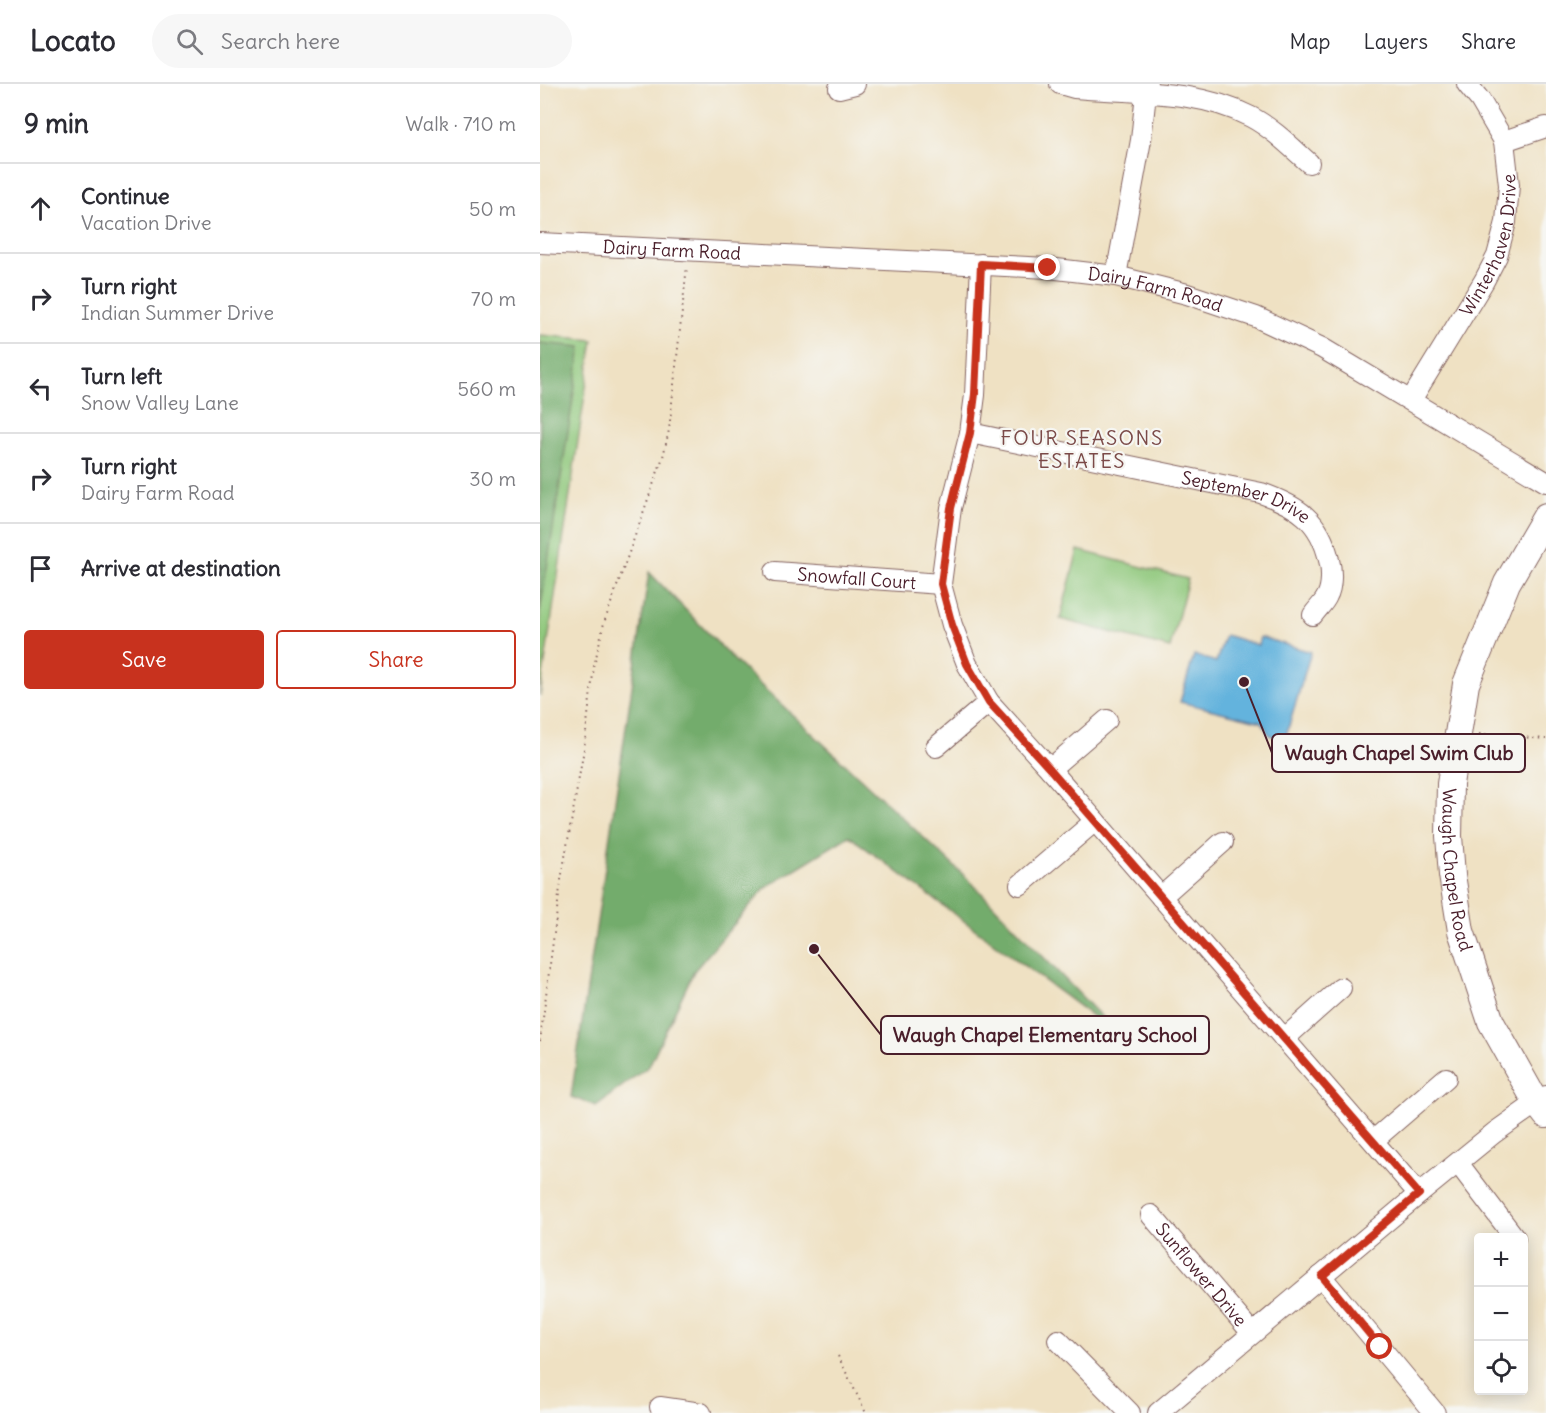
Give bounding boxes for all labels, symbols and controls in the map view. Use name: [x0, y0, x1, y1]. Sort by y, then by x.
search box: [152, 14, 572, 68]
text: Locato: [30, 23, 116, 59]
icon: search: [173, 25, 206, 58]
text: Search here: [221, 27, 340, 55]
text: Map: [1290, 28, 1330, 55]
text: Layers: [1363, 28, 1428, 55]
text: Share: [1461, 28, 1516, 55]
text: 9 min: [24, 107, 89, 140]
text: Walk · 710 m: [405, 111, 516, 136]
street label: Winterhaven Drive: [1454, 173, 1521, 320]
text: Continue: [81, 182, 170, 210]
icon: ahead: [24, 192, 57, 225]
text: 50 m: [469, 196, 516, 221]
text: Vacation Drive: [81, 210, 212, 235]
street label: Dairy Farm Road: [602, 235, 742, 264]
route end: [1034, 254, 1060, 280]
street label: Dairy Farm Road: [1087, 261, 1226, 317]
text: Turn right: [81, 272, 177, 300]
icon: right: [24, 282, 57, 315]
text: 70 m: [471, 286, 516, 311]
text: Indian Summer Drive: [81, 300, 274, 325]
text: Turn left: [81, 362, 162, 390]
icon: left: [24, 372, 57, 405]
text: 560 m: [458, 376, 516, 401]
text: Snow Valley Lane: [81, 390, 239, 415]
district label: FOUR SEASONS ESTATES: [1000, 425, 1164, 473]
text: Turn right: [81, 452, 177, 480]
icon: right: [24, 462, 57, 495]
street label: September Drive: [1180, 465, 1316, 528]
text: 30 m: [469, 466, 516, 491]
text: Dairy Farm Road: [81, 480, 235, 505]
icon: arrive: [24, 552, 57, 585]
text: Arrive at destination: [81, 554, 281, 582]
street label: Snowfall Court: [797, 562, 917, 594]
button: Save: [24, 630, 264, 689]
button: Share: [276, 630, 516, 689]
callout: Waugh Chapel Swim Club: [1272, 734, 1525, 772]
text: Waugh Chapel Swim Club: [1284, 740, 1514, 765]
street label: Waugh Chapel Road: [1437, 788, 1478, 954]
callout: Waugh Chapel Elementary School: [881, 1016, 1209, 1054]
text: Waugh Chapel Elementary School: [893, 1022, 1197, 1047]
street label: Sunflower Drive: [1151, 1218, 1252, 1331]
map controls: [1474, 1233, 1528, 1395]
button: +: [1474, 1233, 1528, 1287]
button: −: [1474, 1287, 1528, 1341]
route start: [1366, 1333, 1392, 1359]
button: locate: [1474, 1341, 1528, 1395]

